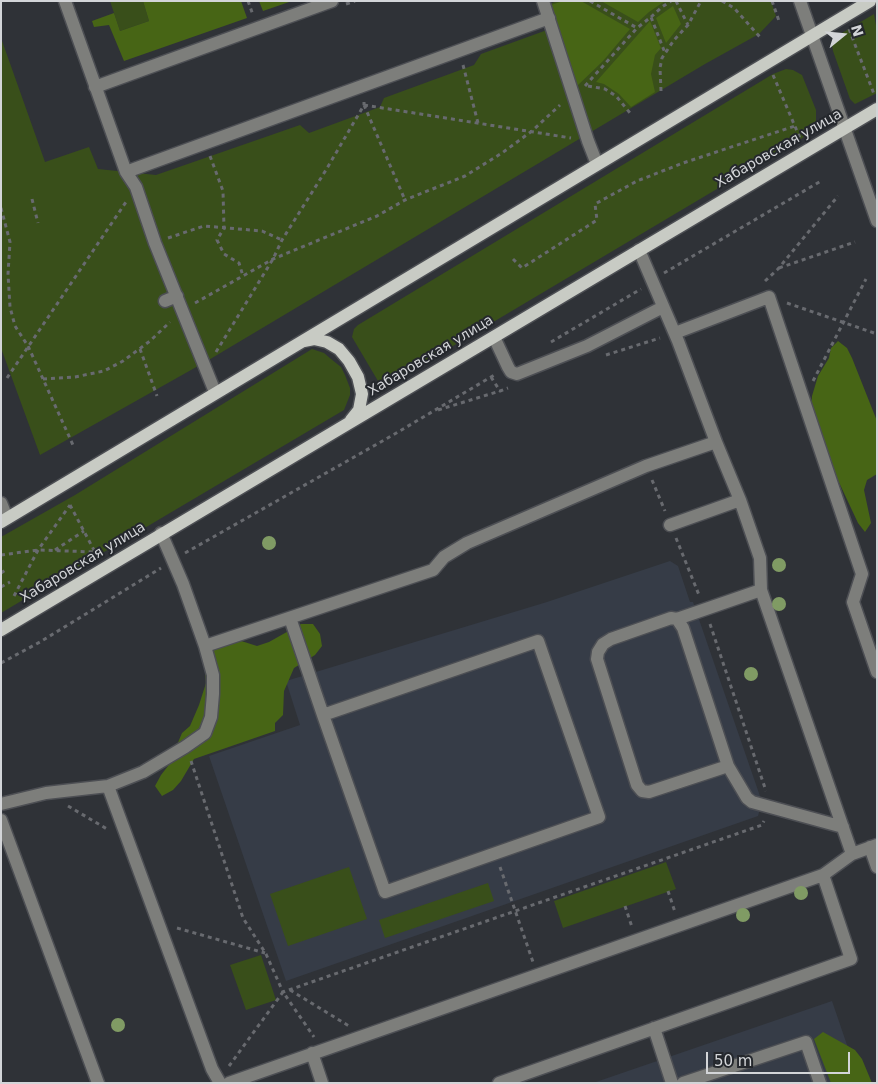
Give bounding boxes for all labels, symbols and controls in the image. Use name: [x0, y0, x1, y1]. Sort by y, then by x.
north arrow: [818, 10, 868, 60]
text: N: [848, 23, 867, 39]
street label: Хабаровская улица: [713, 106, 845, 192]
street label: Хабаровская улица: [365, 312, 497, 400]
street label: Хабаровская улица: [17, 519, 149, 607]
scale bar: [708, 1042, 852, 1074]
text: 50 m: [714, 1052, 752, 1070]

